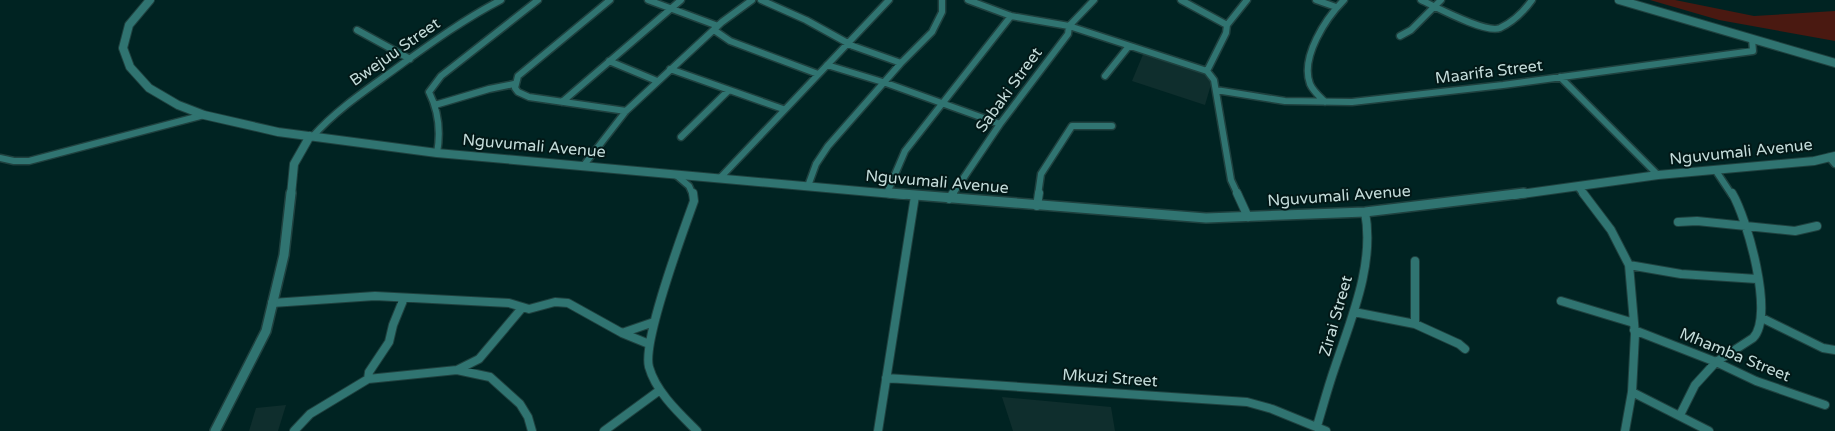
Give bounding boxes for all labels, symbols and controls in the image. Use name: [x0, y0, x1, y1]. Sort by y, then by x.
street label: Bwejuu Street: [346, 13, 444, 91]
street label: Sabaki Street: [971, 43, 1047, 137]
street label: Maarifa Street: [1434, 55, 1544, 89]
street label: Nguvumali Avenue: [462, 130, 606, 162]
street label: Nguvumali Avenue: [1668, 135, 1814, 169]
street label: Nguvumali Avenue: [865, 166, 1009, 198]
street label: Nguvumali Avenue: [1267, 181, 1411, 211]
street label: Zirai Street: [1315, 273, 1357, 359]
street label: Mhamba Street: [1677, 324, 1793, 386]
street label: Mkuzi Street: [1062, 365, 1158, 391]

